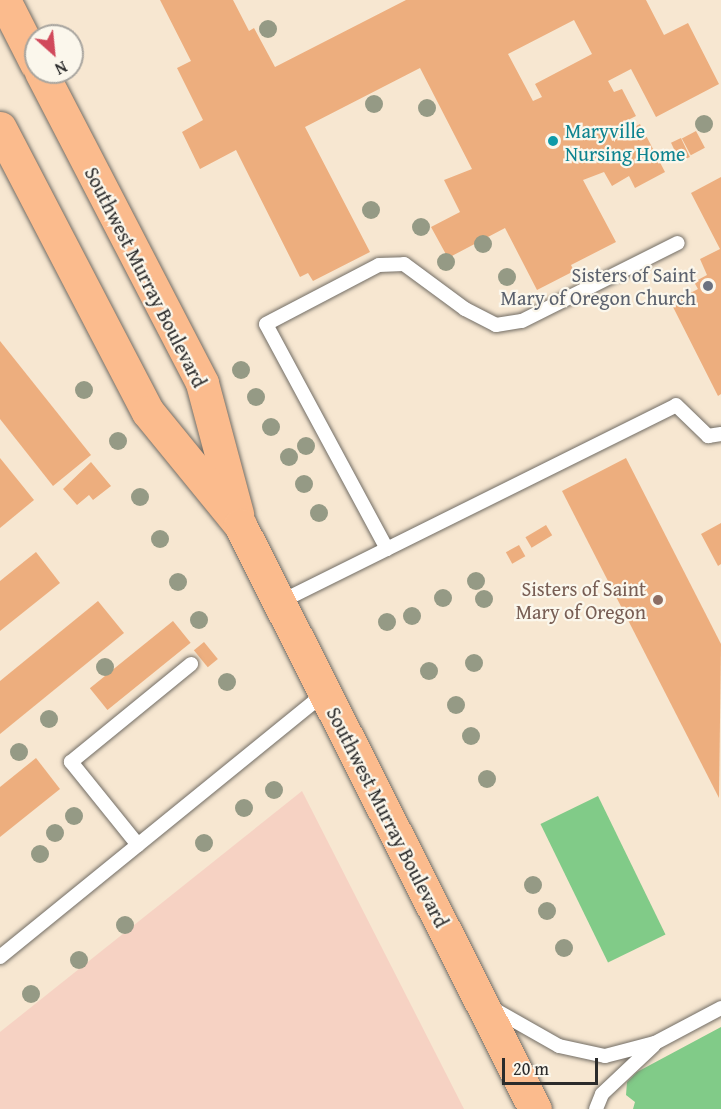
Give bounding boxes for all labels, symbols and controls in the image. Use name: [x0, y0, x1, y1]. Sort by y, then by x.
north arrow: [24, 24, 84, 84]
text: N: [51, 55, 71, 81]
place label: Maryville Nursing Home: [565, 118, 685, 165]
marker: Maryville Nursing Home: [546, 134, 560, 148]
street label: Southwest Murray Boulevard: [80, 163, 212, 391]
place label: Sisters of Saint Mary of Oregon Church: [501, 262, 696, 309]
marker: Sisters of Saint Mary of Oregon Church: [701, 279, 715, 293]
place label: Sisters of Saint Mary of Oregon: [516, 576, 646, 623]
marker: Sisters of Saint Mary of Oregon: [651, 593, 665, 607]
street label: Southwest Murray Boulevard: [322, 703, 454, 931]
scale bar: [505, 1046, 601, 1084]
text: 20 m: [513, 1055, 549, 1082]

